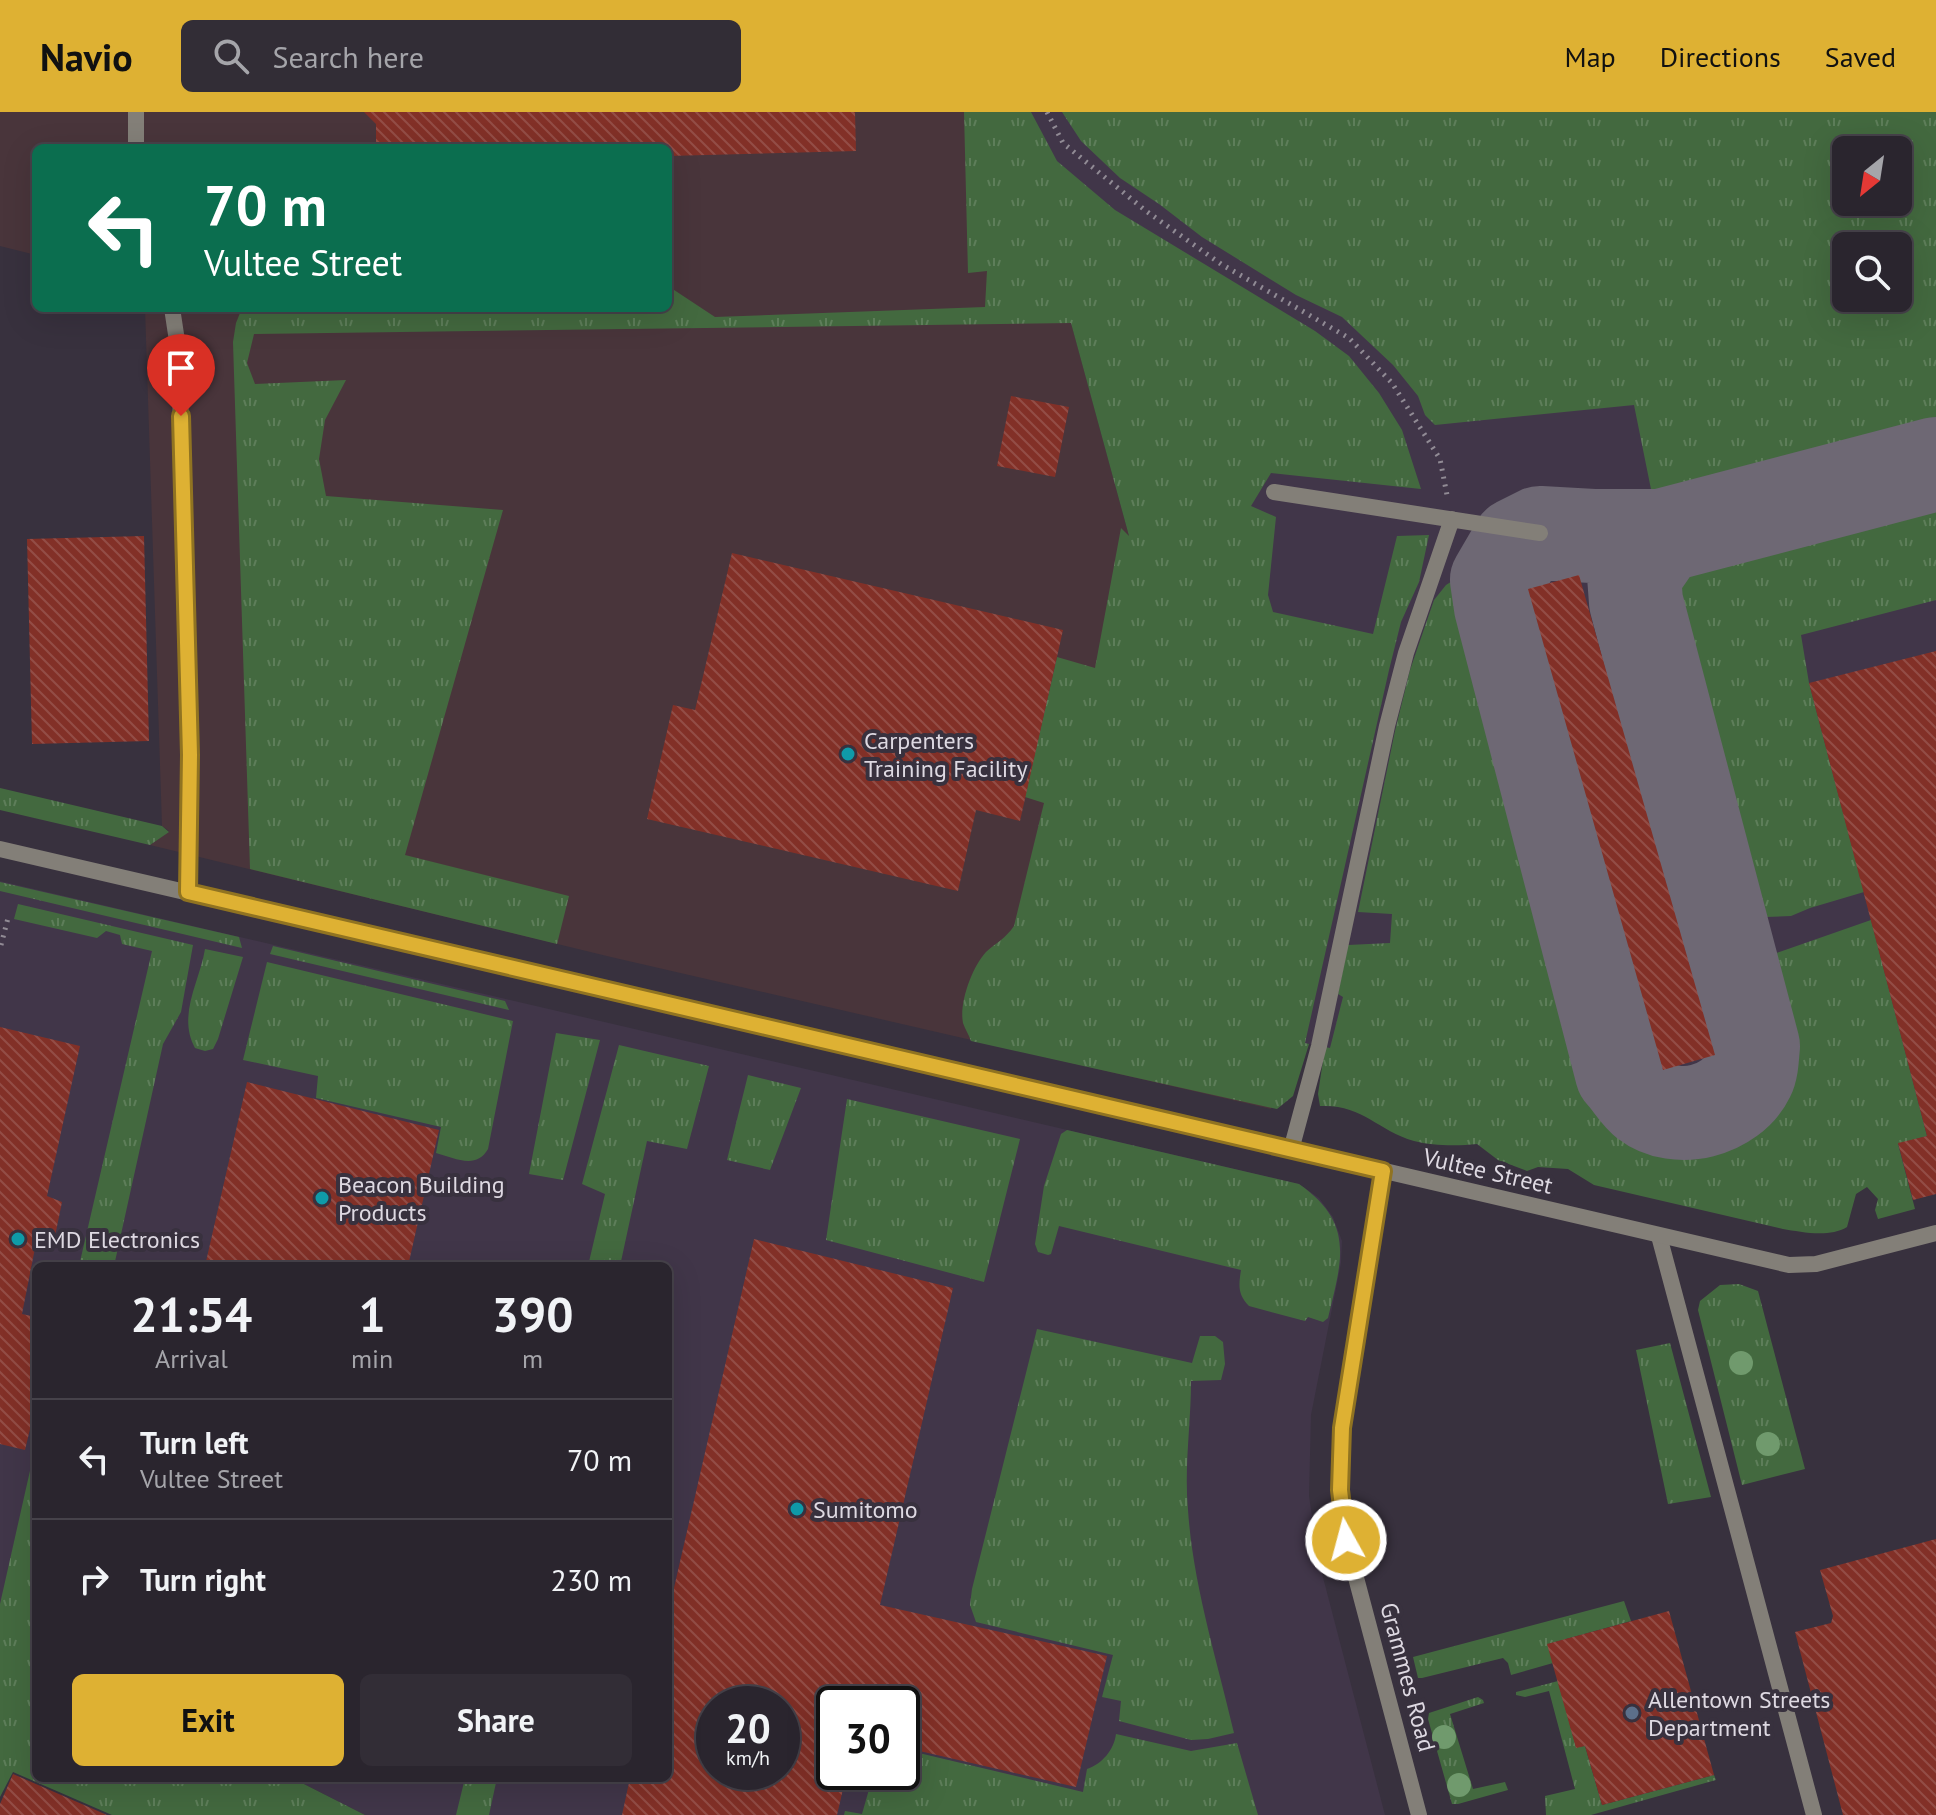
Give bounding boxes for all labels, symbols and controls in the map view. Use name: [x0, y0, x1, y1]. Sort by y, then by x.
search box: [181, 20, 741, 92]
text: Navio: [40, 32, 133, 81]
icon: search: [209, 34, 253, 78]
text: Search here: [273, 37, 424, 76]
text: Map: [1565, 38, 1616, 75]
text: Directions: [1660, 38, 1781, 75]
text: Saved: [1825, 38, 1896, 75]
north arrow: [1832, 136, 1912, 216]
map controls: [1832, 136, 1912, 312]
text: 70 m: [204, 169, 327, 241]
icon: left: [72, 176, 176, 280]
button: search: [1832, 232, 1912, 312]
text: Vultee Street: [204, 239, 402, 286]
pin: [147, 334, 215, 416]
icon: arrive: [159, 346, 203, 390]
place label: Carpenters Training Facility: [864, 725, 1028, 784]
marker: Carpenters Training Facility: [839, 745, 857, 763]
street label: Vultee Street: [1419, 1141, 1556, 1201]
place label: Beacon Building Products: [338, 1169, 505, 1228]
marker: Beacon Building Products: [313, 1189, 331, 1207]
place label: EMD Electronics: [34, 1224, 200, 1255]
marker: EMD Electronics: [9, 1230, 27, 1248]
text: 21:54: [131, 1283, 252, 1345]
text: 1: [358, 1283, 386, 1345]
text: 390: [492, 1283, 573, 1345]
text: Arrival: [155, 1342, 228, 1375]
text: min: [351, 1342, 393, 1375]
text: m: [522, 1342, 543, 1375]
text: Turn left: [140, 1423, 248, 1462]
icon: left: [72, 1437, 116, 1481]
text: 70 m: [567, 1440, 632, 1479]
text: Vultee Street: [140, 1462, 283, 1495]
place label: Sumitomo: [813, 1494, 918, 1525]
position arrow: [1304, 1498, 1388, 1582]
marker: Sumitomo: [788, 1500, 806, 1518]
icon: right: [72, 1557, 116, 1601]
text: Turn right: [140, 1560, 266, 1599]
text: 230 m: [551, 1560, 632, 1599]
street label: Grammes Road: [1373, 1599, 1443, 1755]
button: Exit: [72, 1674, 344, 1766]
button: Share: [360, 1674, 632, 1766]
place label: Allentown Streets Department: [1648, 1684, 1830, 1743]
speed limit sign: 30: [816, 1686, 920, 1790]
text: 20: [725, 1702, 771, 1754]
marker: Allentown Streets Department: [1623, 1704, 1641, 1722]
text: km/h: [726, 1745, 770, 1771]

